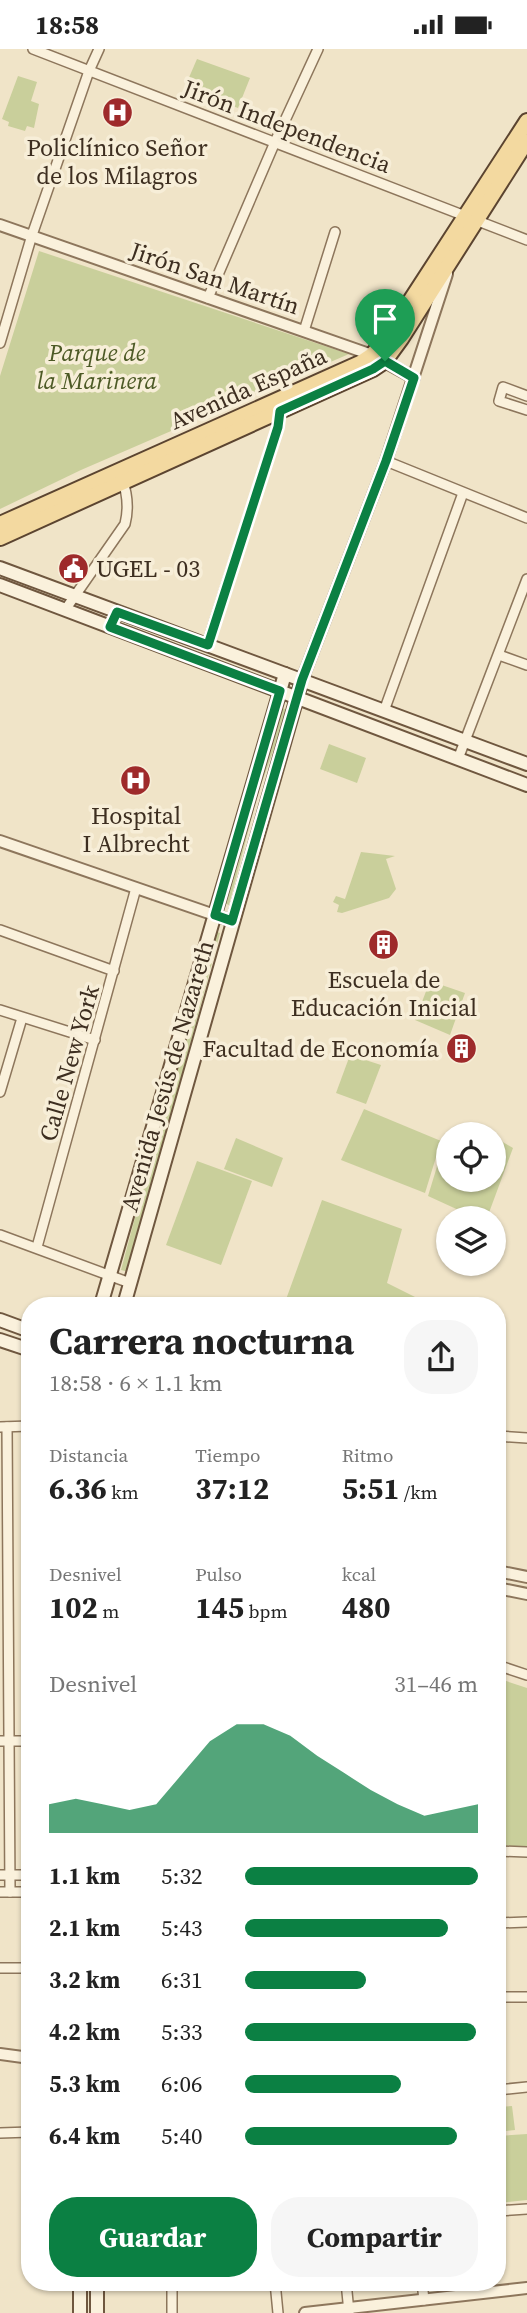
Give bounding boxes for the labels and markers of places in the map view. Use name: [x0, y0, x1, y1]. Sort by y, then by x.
hospital icon: Policlínico Señor de los Milagros: [100, 96, 134, 130]
place label: Policlínico Señor de los Milagros: [26, 131, 208, 192]
pin: [355, 289, 415, 361]
public building icon: UGEL - 03: [56, 551, 90, 585]
place label: UGEL - 03: [96, 552, 200, 585]
hospital icon: Hospital I Albrecht: [119, 764, 153, 798]
place label: Hospital I Albrecht: [82, 799, 190, 860]
building icon: Escuela de Educación Inicial: [367, 928, 401, 962]
place label: Escuela de Educación Inicial: [291, 963, 477, 1024]
building icon: Facultad de Economía: [445, 1031, 479, 1065]
place label: Facultad de Economía: [202, 1032, 440, 1065]

